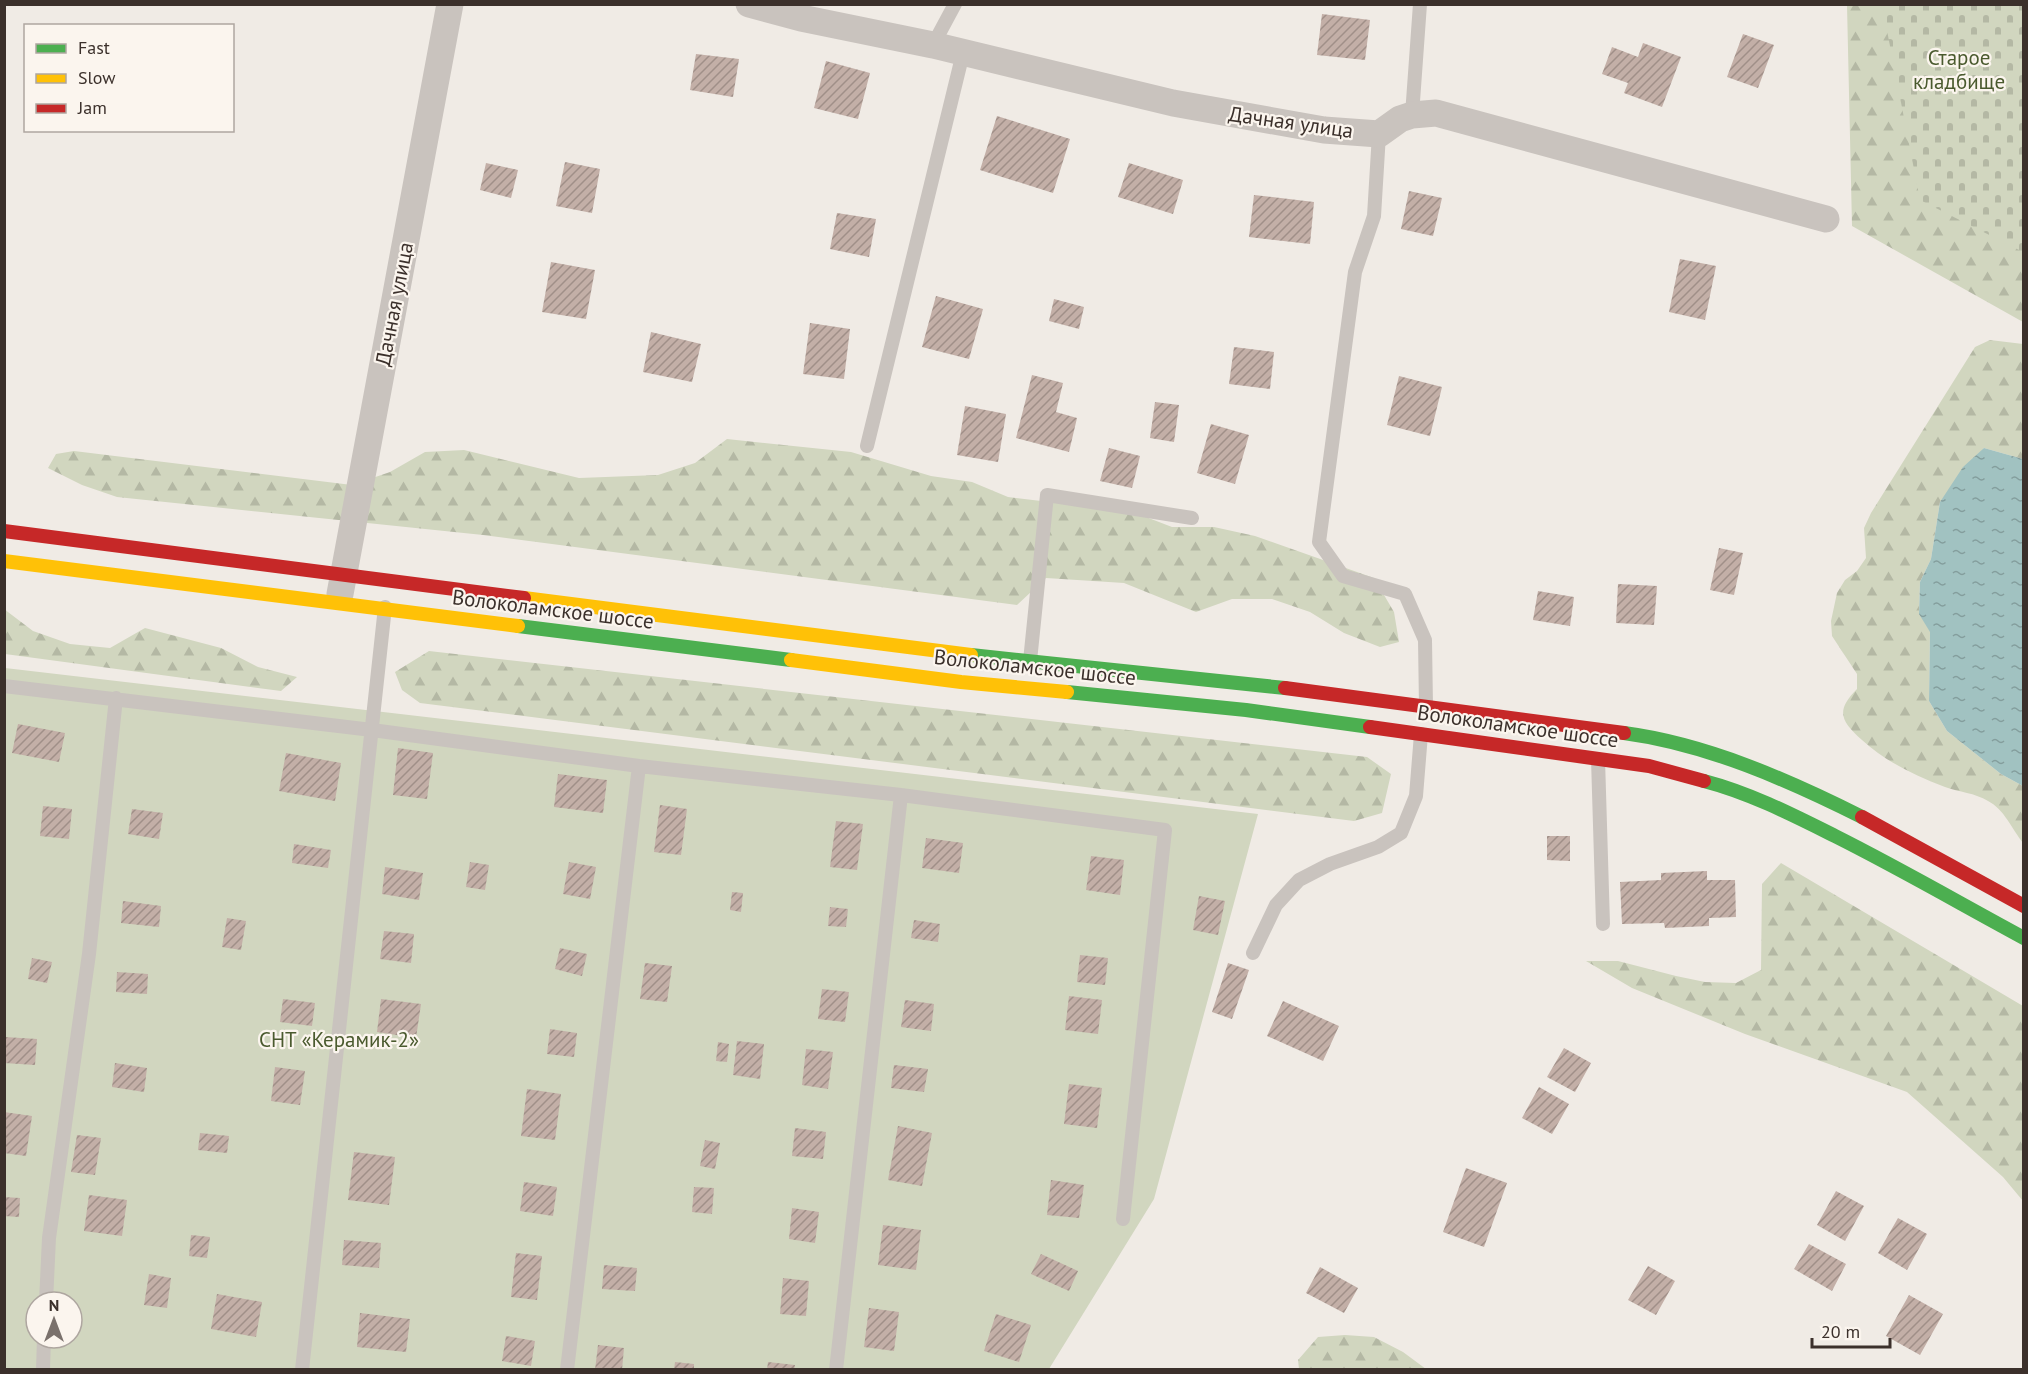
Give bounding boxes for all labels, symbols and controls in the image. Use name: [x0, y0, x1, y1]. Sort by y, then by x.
legend: [24, 24, 234, 132]
text: Fast: [78, 36, 110, 59]
park label: Старое кладбище: [1913, 44, 2005, 95]
text: Slow: [78, 66, 116, 89]
text: Jam: [77, 96, 107, 119]
street label: Дачная улица: [1227, 100, 1355, 144]
street label: Дачная улица: [369, 240, 419, 368]
street label: Волоколамское шоссе: [451, 583, 655, 635]
street label: Волоколамское шоссе: [933, 643, 1137, 691]
street label: Волоколамское шоссе: [1416, 699, 1620, 753]
park label: СНТ «Керамик-2»: [259, 1026, 419, 1053]
north arrow: [24, 1290, 84, 1350]
text: N: [49, 1295, 59, 1315]
scale bar: [1812, 1311, 1890, 1349]
text: 20 m: [1821, 1320, 1860, 1343]

